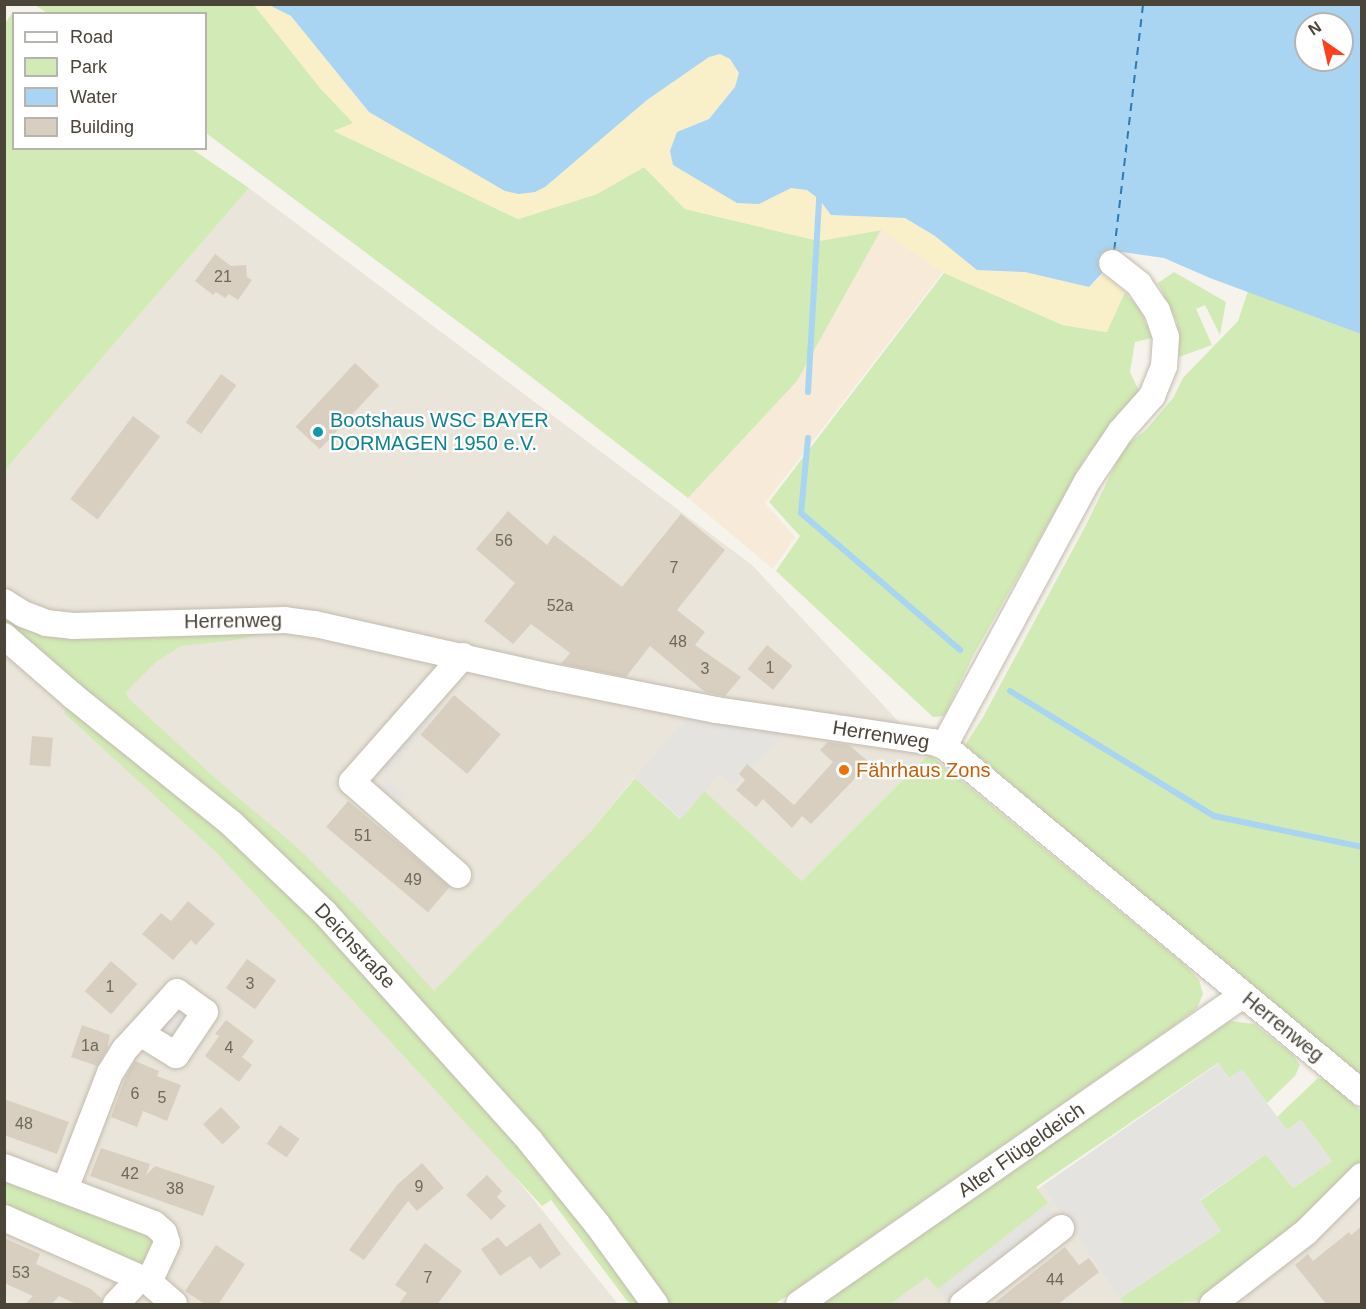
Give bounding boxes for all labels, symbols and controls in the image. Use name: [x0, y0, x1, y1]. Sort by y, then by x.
legend: [12, 12, 207, 150]
north arrow: [1294, 12, 1354, 72]
text: N: [1305, 18, 1324, 39]
text: Road: [70, 27, 113, 47]
text: Park: [70, 57, 107, 77]
text: Water: [70, 87, 117, 107]
text: Building: [70, 117, 134, 137]
house number: 21: [214, 267, 232, 287]
place label: Bootshaus WSC BAYER DORMAGEN 1950 e.V.: [330, 408, 549, 455]
marker: Bootshaus WSC BAYER DORMAGEN 1950 e.V.: [311, 425, 325, 439]
house number: 56: [495, 531, 513, 551]
house number: 7: [670, 558, 678, 578]
house number: 52a: [547, 596, 573, 616]
street label: Herrenweg: [184, 608, 282, 634]
house number: 48: [669, 632, 687, 652]
house number: 1: [766, 658, 774, 678]
house number: 3: [701, 659, 709, 679]
street label: Herrenweg: [831, 715, 931, 755]
place label: Fährhaus Zons: [856, 758, 991, 782]
marker: Fährhaus Zons: [837, 763, 851, 777]
house number: 51: [354, 826, 372, 846]
house number: 49: [404, 870, 422, 890]
street label: Deichstraße: [309, 898, 401, 994]
house number: 3: [246, 974, 254, 994]
house number: 1: [106, 977, 114, 997]
street label: Herrenweg: [1237, 987, 1329, 1067]
house number: 1a: [81, 1036, 99, 1056]
house number: 4: [225, 1038, 233, 1058]
house number: 6: [131, 1084, 139, 1104]
house number: 5: [158, 1088, 166, 1108]
street label: Alter Flügeldeich: [953, 1097, 1089, 1203]
house number: 48: [15, 1114, 33, 1134]
house number: 42: [121, 1164, 139, 1184]
house number: 9: [415, 1177, 423, 1197]
house number: 38: [166, 1179, 184, 1199]
house number: 53: [12, 1263, 30, 1283]
house number: 7: [424, 1268, 432, 1288]
house number: 44: [1046, 1270, 1064, 1290]

